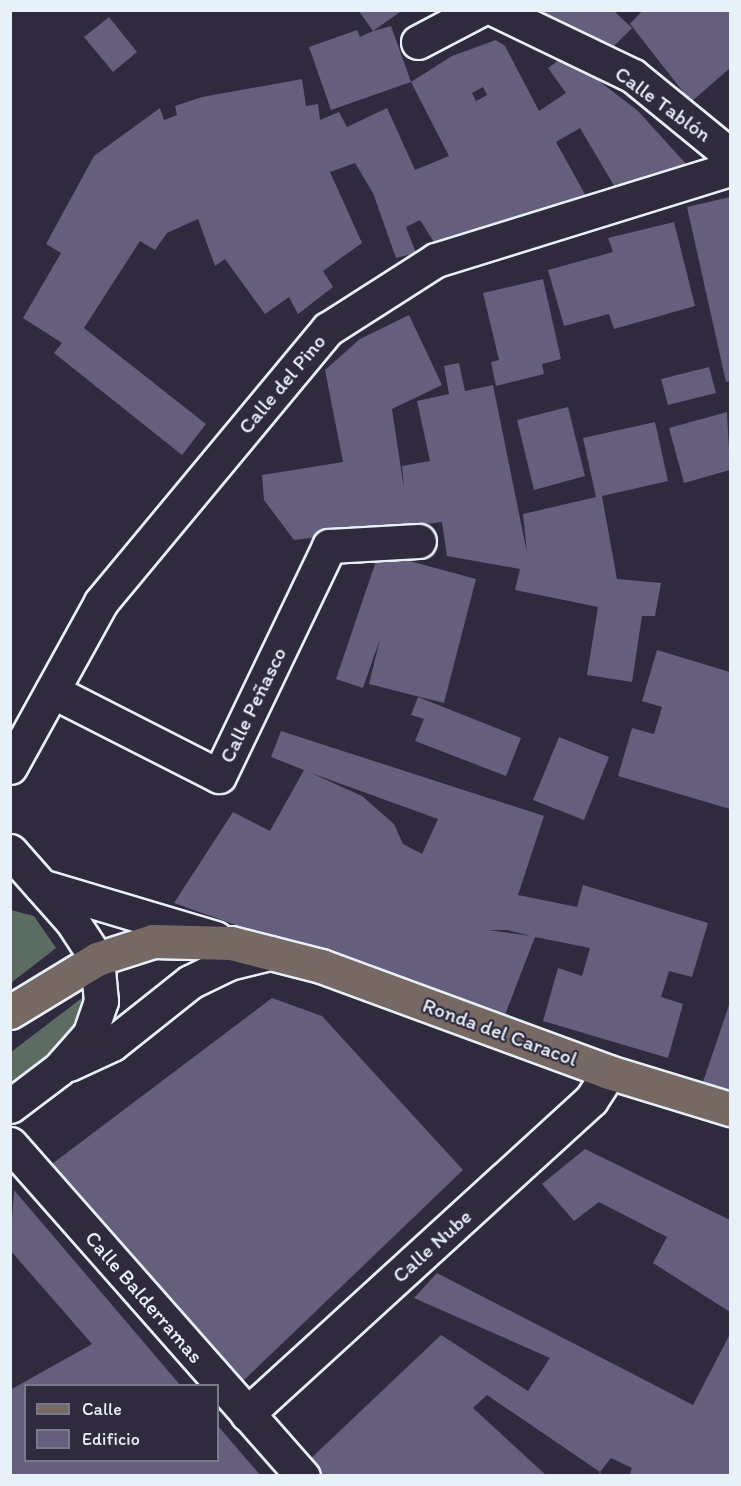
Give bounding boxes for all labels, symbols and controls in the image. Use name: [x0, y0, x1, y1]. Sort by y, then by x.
street label: Calle Tablón: [611, 61, 715, 147]
street label: Calle del Pino: [233, 329, 331, 439]
street label: Calle Peñasco: [214, 644, 292, 766]
street label: Ronda del Caracol: [419, 992, 581, 1072]
street label: Calle Nube: [387, 1204, 477, 1288]
street label: Calle Balderramas: [80, 1226, 208, 1368]
legend: [24, 1384, 219, 1462]
text: Calle: [82, 1398, 122, 1420]
text: Edificio: [82, 1428, 140, 1450]

